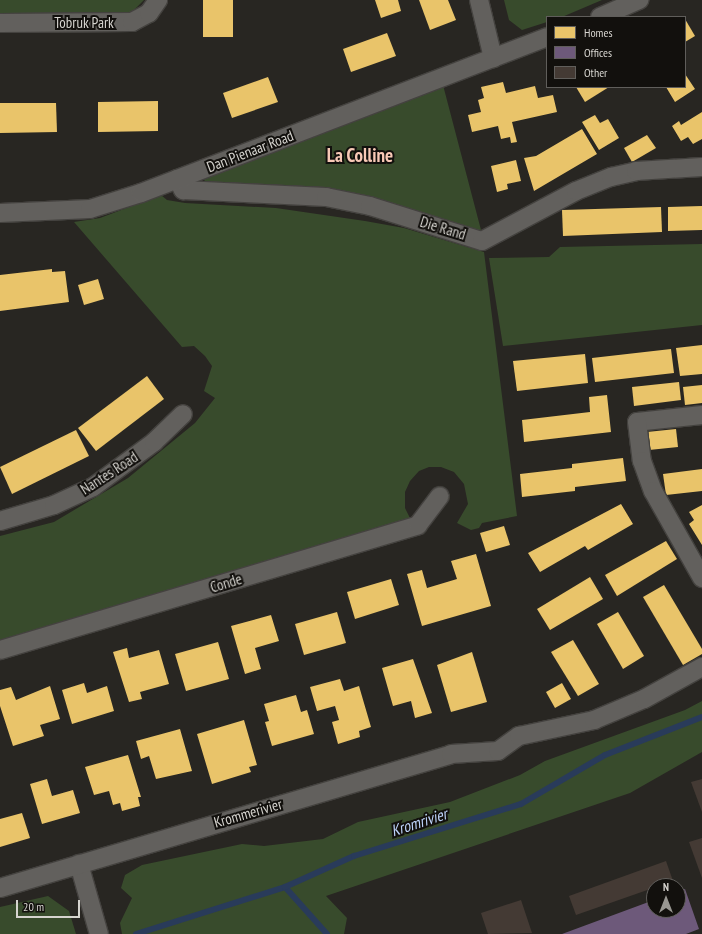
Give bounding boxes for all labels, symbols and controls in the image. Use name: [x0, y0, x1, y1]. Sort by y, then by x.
street label: Tobruk Park: [54, 14, 114, 32]
legend: [546, 16, 686, 88]
text: Homes: [584, 25, 612, 40]
text: Offices: [584, 45, 612, 60]
text: Other: [584, 65, 607, 80]
street label: Dan Pienaar Road: [204, 126, 296, 176]
district label: La Colline: [327, 145, 393, 167]
street label: Die Rand: [418, 213, 468, 243]
street label: Nantes Road: [77, 448, 141, 498]
street label: Conde: [208, 570, 244, 596]
street label: Krommerivier: [212, 795, 284, 831]
water label: Kromrivier: [389, 804, 449, 840]
north arrow: [646, 878, 686, 918]
text: N: [663, 880, 669, 894]
scale bar: [18, 892, 82, 918]
text: 20 m: [23, 899, 44, 914]

